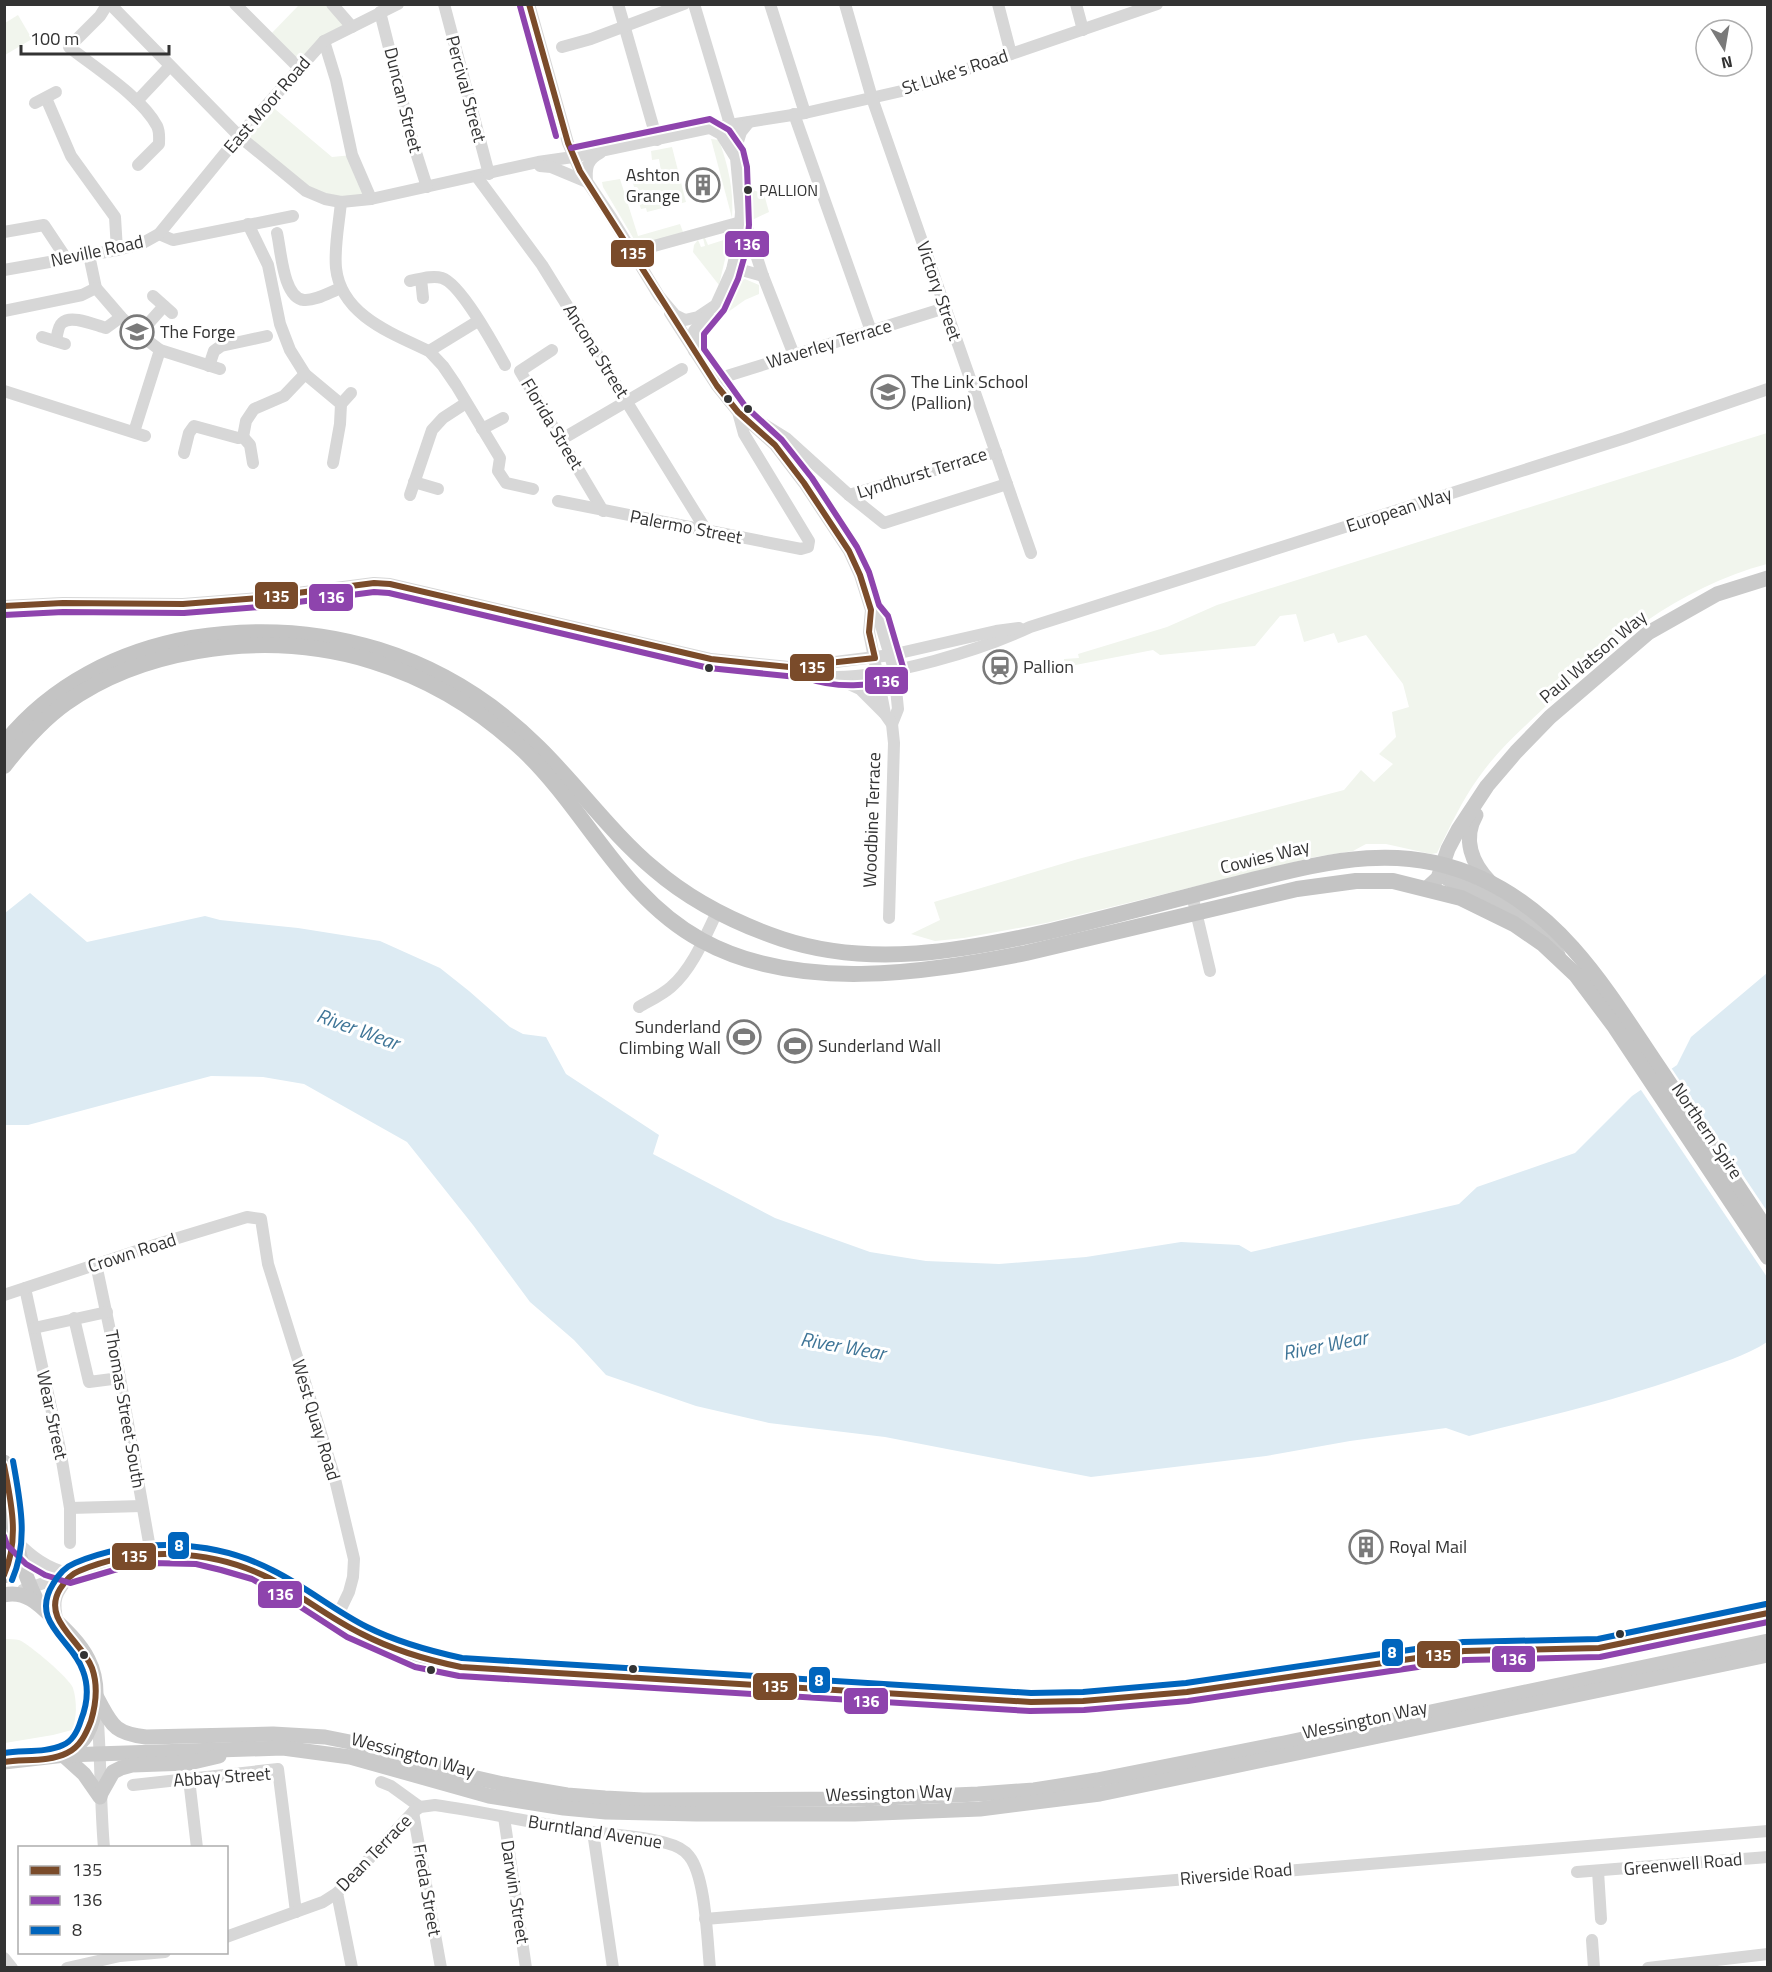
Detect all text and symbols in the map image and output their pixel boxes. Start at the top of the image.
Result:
scale bar [21,18,170,56]
north arrow [1694,18,1754,78]
text: 100 m [30,25,79,52]
street label: Percival Street [439,32,494,146]
street label: St Luke's Road [898,42,1011,101]
street label: Duncan Street [377,44,430,156]
street label: East Moor Road [217,50,316,159]
text: N [1719,50,1735,76]
place label: Ashton Grange [626,161,680,209]
building icon: Ashton Grange [685,167,721,203]
place label: PALLION [759,178,818,202]
marker: PALLION [742,184,754,196]
street label: Neville Road [48,228,146,273]
line badge: 136 [724,230,770,258]
text: 136 [734,232,760,256]
street label: Victory Street [910,238,969,345]
line badge: 135 [610,239,655,268]
text: 135 [620,241,646,265]
street label: Ancona Street [557,298,637,404]
street label: Waverley Terrace [763,312,895,375]
school or university icon: The Forge [119,314,155,350]
place label: The Forge [160,318,235,345]
place label: The Link School (Pallion) [911,368,1028,416]
street label: Florida Street [515,373,591,475]
school or university icon: The Link School (Pallion) [870,374,906,410]
unlabelled marker [722,393,734,405]
unlabelled marker [742,403,754,415]
street label: Lyndhurst Terrace [853,440,990,505]
street label: European Way [1343,480,1455,539]
street label: Palermo Street [628,502,745,551]
line badge: 135 [254,581,299,610]
line badge: 136 [308,583,354,612]
text: 135 [263,584,289,608]
text: 136 [318,585,344,609]
street label: Paul Watson Way [1533,603,1653,710]
station icon: Pallion [982,649,1018,685]
line badge: 135 [789,653,835,682]
place label: Pallion [1023,653,1074,680]
text: 135 [799,655,825,679]
unlabelled marker [703,662,715,674]
line badge: 136 [864,666,909,695]
text: 136 [873,669,899,693]
street label: Woodbine Terrace [856,752,887,888]
street label: Cowies Way [1217,832,1313,881]
water label: River Wear [313,999,406,1059]
place label: Sunderland Climbing Wall [619,1013,721,1061]
sports icon: Sunderland Climbing Wall [726,1019,762,1055]
sports icon: Sunderland Wall [777,1028,813,1064]
place label: Sunderland Wall [818,1032,941,1059]
street label: Northern Spire [1665,1077,1750,1184]
street label: Crown Road [84,1226,180,1280]
water label: River Wear [1280,1321,1373,1368]
water label: River Wear [798,1323,891,1369]
street label: Thomas Street South [98,1328,153,1490]
street label: West Quay Road [285,1356,348,1484]
street label: Wear Street [30,1368,75,1463]
building icon: Royal Mail [1348,1529,1384,1565]
line badge: 8 [167,1531,190,1560]
text: 8 [175,1533,184,1557]
place label: Royal Mail [1389,1533,1467,1560]
line badge: 135 [111,1542,157,1571]
text: 135 [121,1544,147,1568]
line badge: 136 [257,1580,303,1609]
text: 136 [267,1582,293,1606]
unlabelled marker [1614,1628,1626,1640]
line badge: 8 [1381,1638,1404,1667]
text: 8 [1388,1640,1397,1664]
line badge: 135 [1416,1640,1461,1669]
text: 135 [1425,1643,1451,1667]
line badge: 136 [1491,1645,1536,1673]
text: 136 [1500,1647,1526,1671]
unlabelled marker [78,1649,90,1661]
unlabelled marker [627,1663,639,1675]
unlabelled marker [425,1664,437,1676]
line badge: 8 [808,1666,831,1694]
text: 8 [815,1668,824,1692]
line badge: 135 [752,1672,798,1701]
text: 135 [762,1674,788,1698]
line badge: 136 [843,1687,889,1715]
text: 136 [853,1689,879,1713]
street label: Wessington Way [1300,1693,1430,1746]
street label: Wessington Way [348,1725,478,1784]
street label: Abbay Street [172,1760,272,1793]
street label: Wessington Way [825,1777,953,1808]
street label: Dean Terrace [330,1808,418,1897]
street label: Burntland Avenue [526,1808,664,1855]
street label: Darwin Street [494,1838,537,1946]
street label: Freda Street [406,1842,449,1939]
street label: Greenwell Road [1623,1845,1743,1882]
legend [18,1846,228,1954]
street label: Riverside Road [1179,1855,1293,1892]
text: 135 [72,1856,102,1883]
text: 136 [72,1886,102,1913]
text: 8 [72,1916,82,1943]

